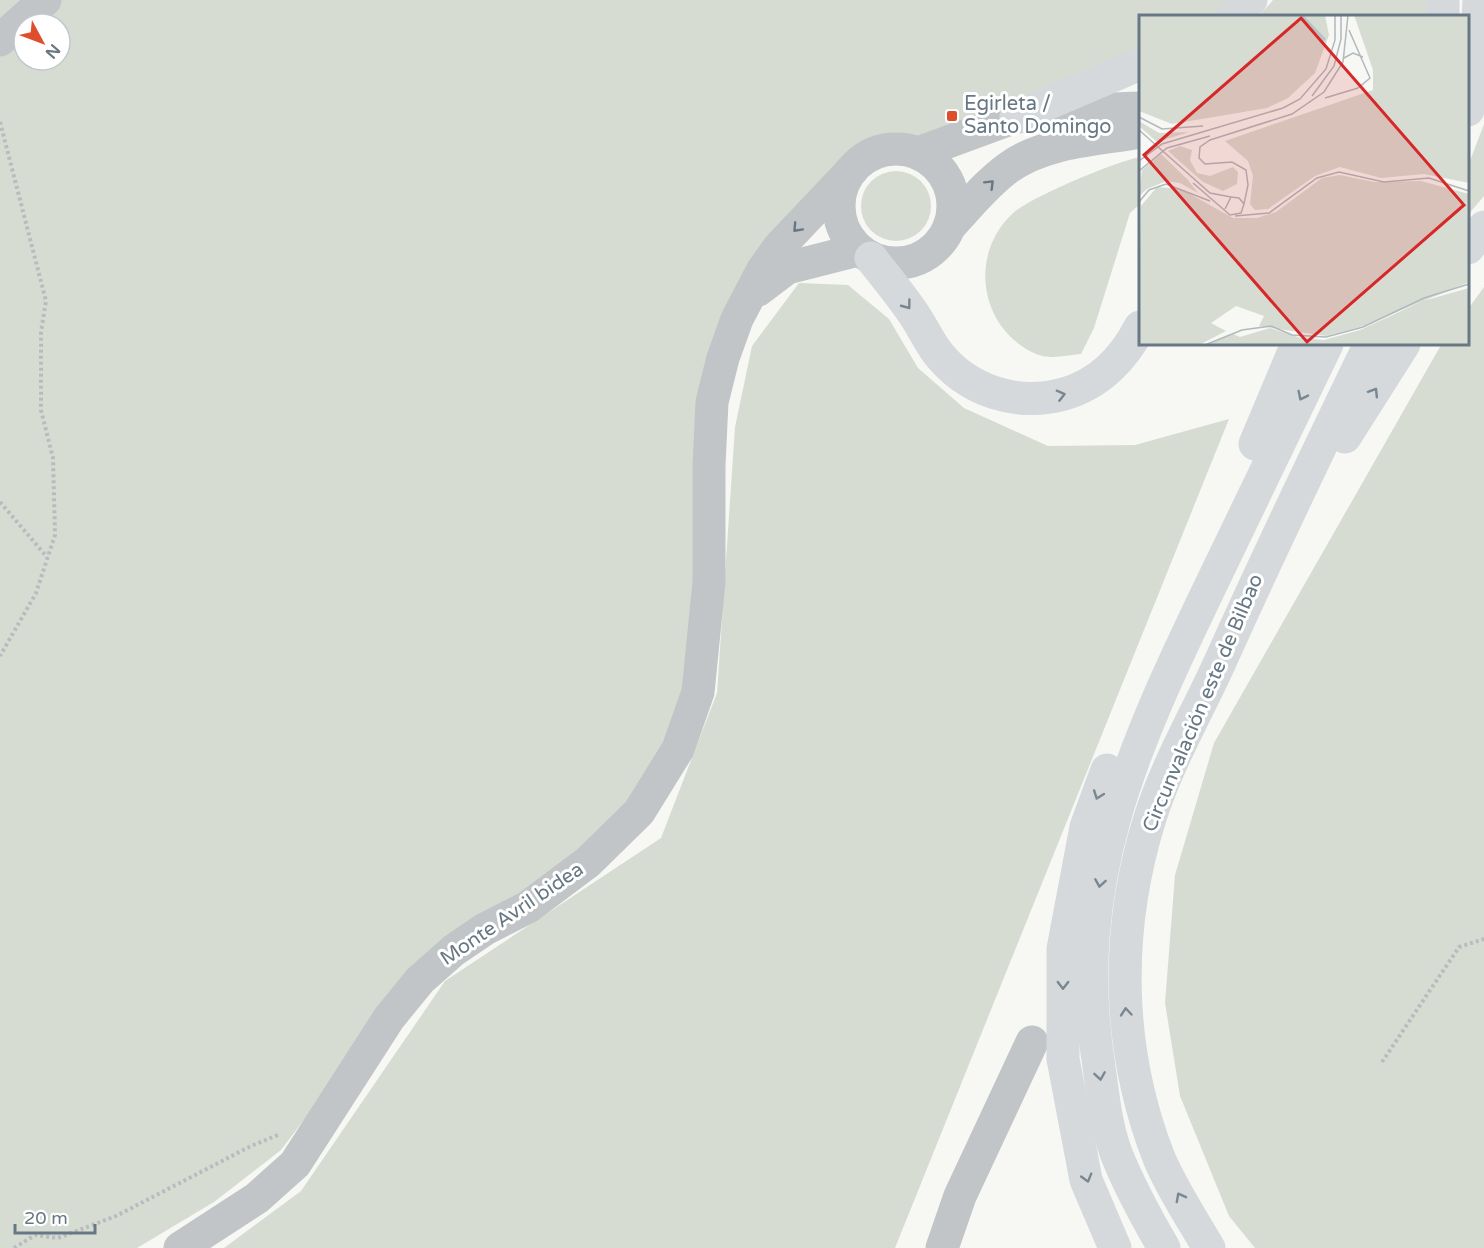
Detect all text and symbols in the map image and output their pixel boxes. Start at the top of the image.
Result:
north arrow [12,12,72,72]
inset map [1139,15,1469,345]
text: N [41,40,64,63]
place label: Egirleta / Santo Domingo [964,92,1111,139]
marker: Egirleta / Santo Domingo [945,109,959,123]
one-way arrow [982,181,993,192]
one-way arrow [793,221,804,232]
one-way arrow [899,298,910,309]
one-way arrow [1367,387,1378,398]
one-way arrow [1056,389,1066,402]
one-way arrow [1298,390,1309,401]
street label: Circunvalación este de Bilbao [1138,570,1268,836]
one-way arrow [1093,789,1106,799]
street label: Monte Avril bidea [436,857,588,971]
one-way arrow [1094,877,1107,887]
one-way arrow [1057,981,1069,990]
one-way arrow [1119,1007,1132,1016]
one-way arrow [1093,1071,1106,1081]
one-way arrow [1080,1172,1092,1183]
one-way arrow [1176,1193,1187,1203]
scale bar [15,1197,94,1235]
text: 20 m [24,1207,68,1229]

